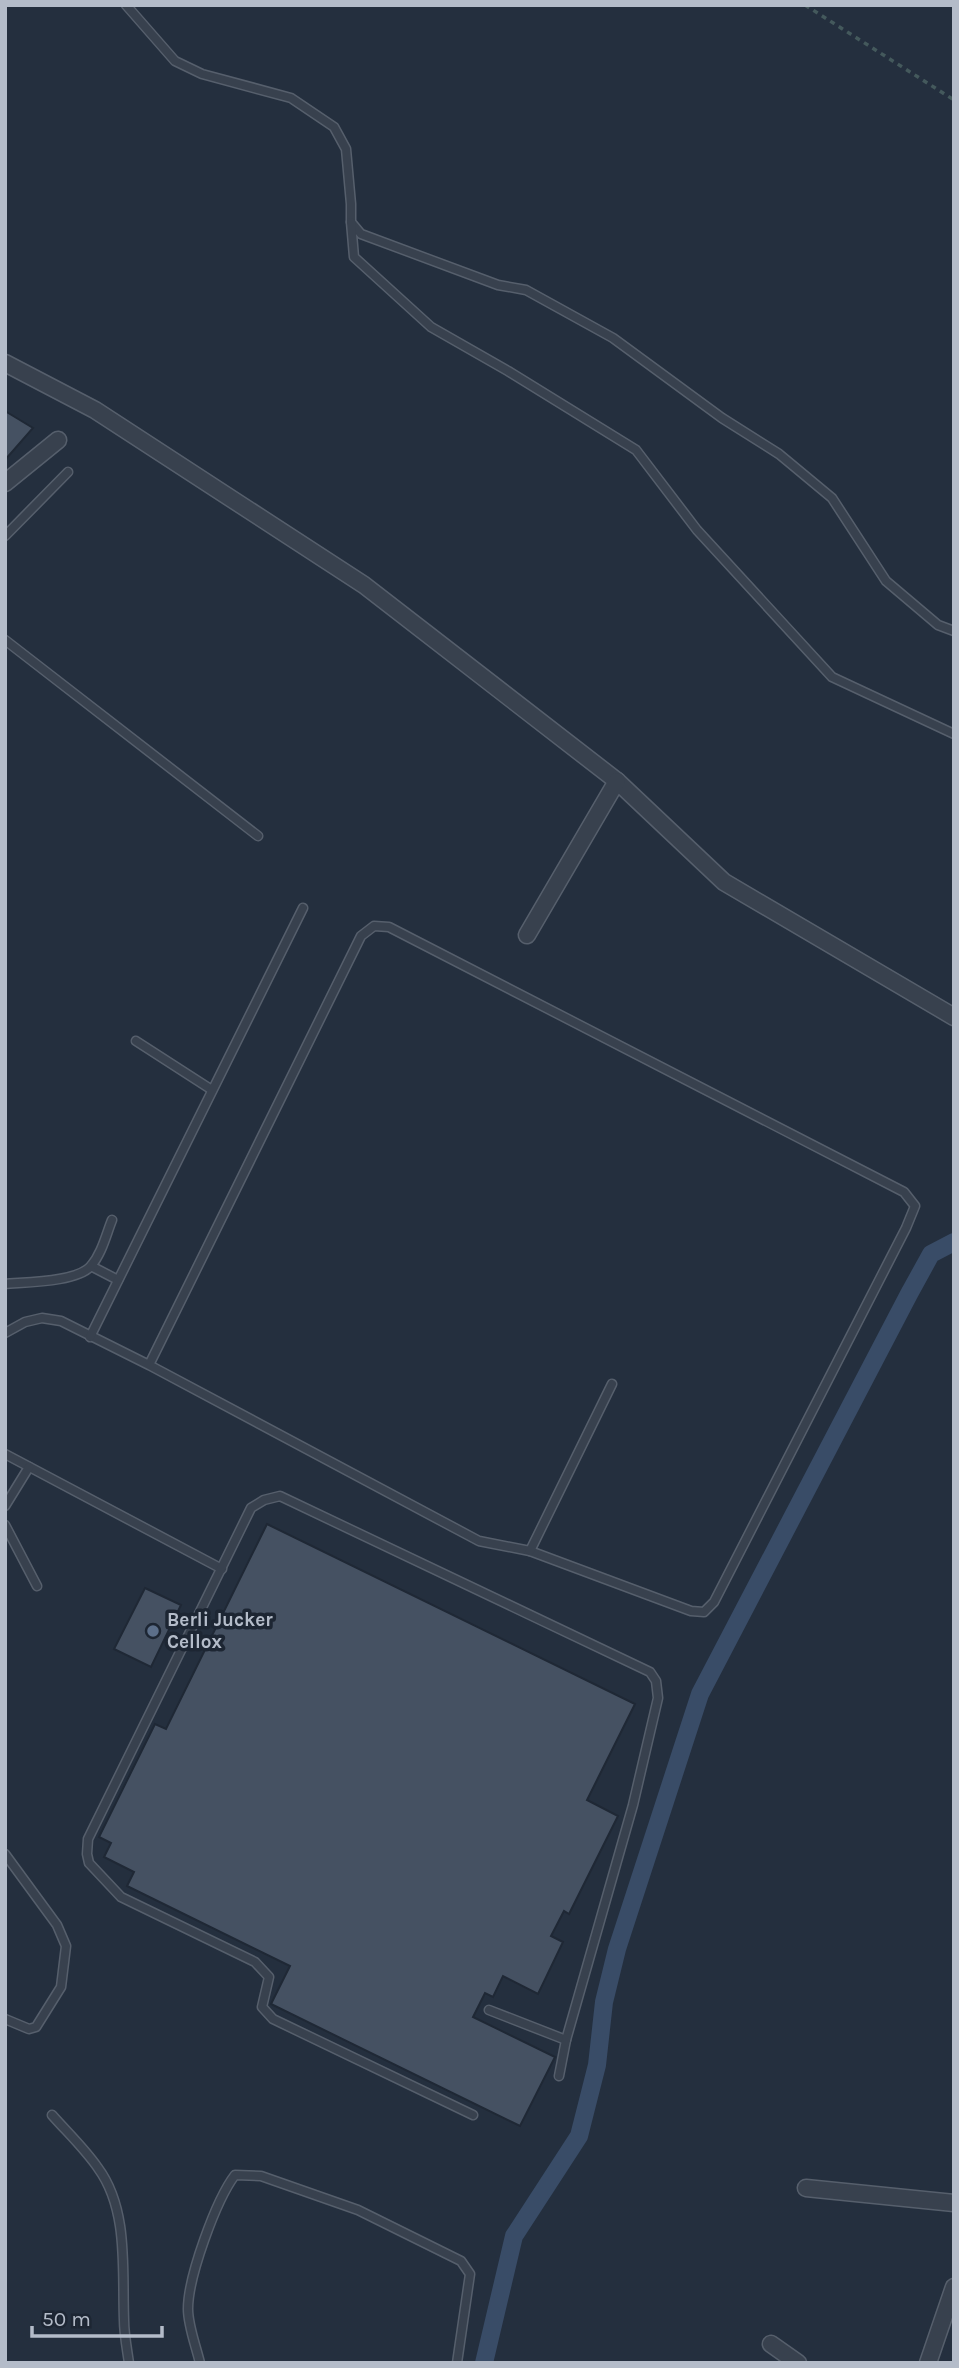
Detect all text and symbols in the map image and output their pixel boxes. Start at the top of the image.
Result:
place label: Berli Jucker Cellox [167,1609,273,1653]
marker: Berli Jucker Cellox [145,1623,161,1639]
scale bar [32,2294,161,2338]
text: 50 m [42,2307,91,2331]

